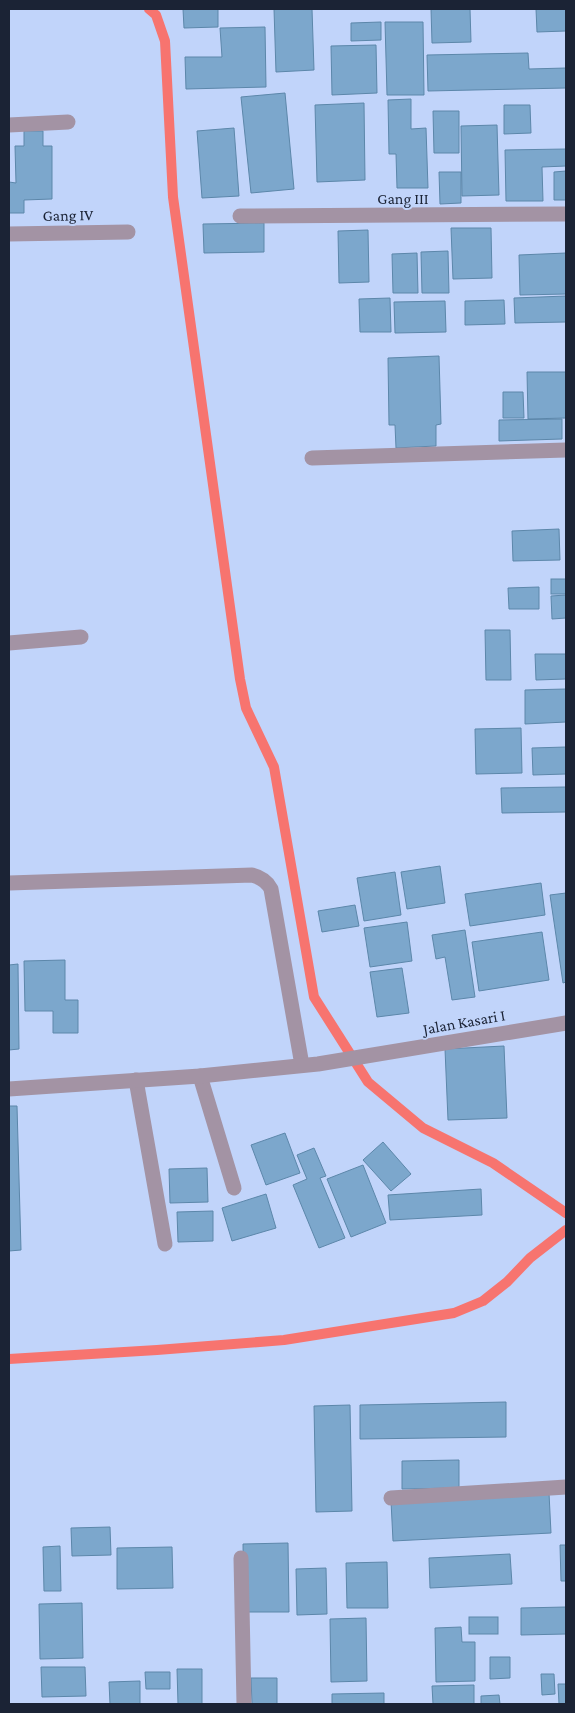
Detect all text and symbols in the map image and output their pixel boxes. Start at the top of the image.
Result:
street label: Gang III [377,190,429,208]
street label: Gang IV [42,206,94,225]
street label: Jalan Kasari I [420,1006,507,1039]

